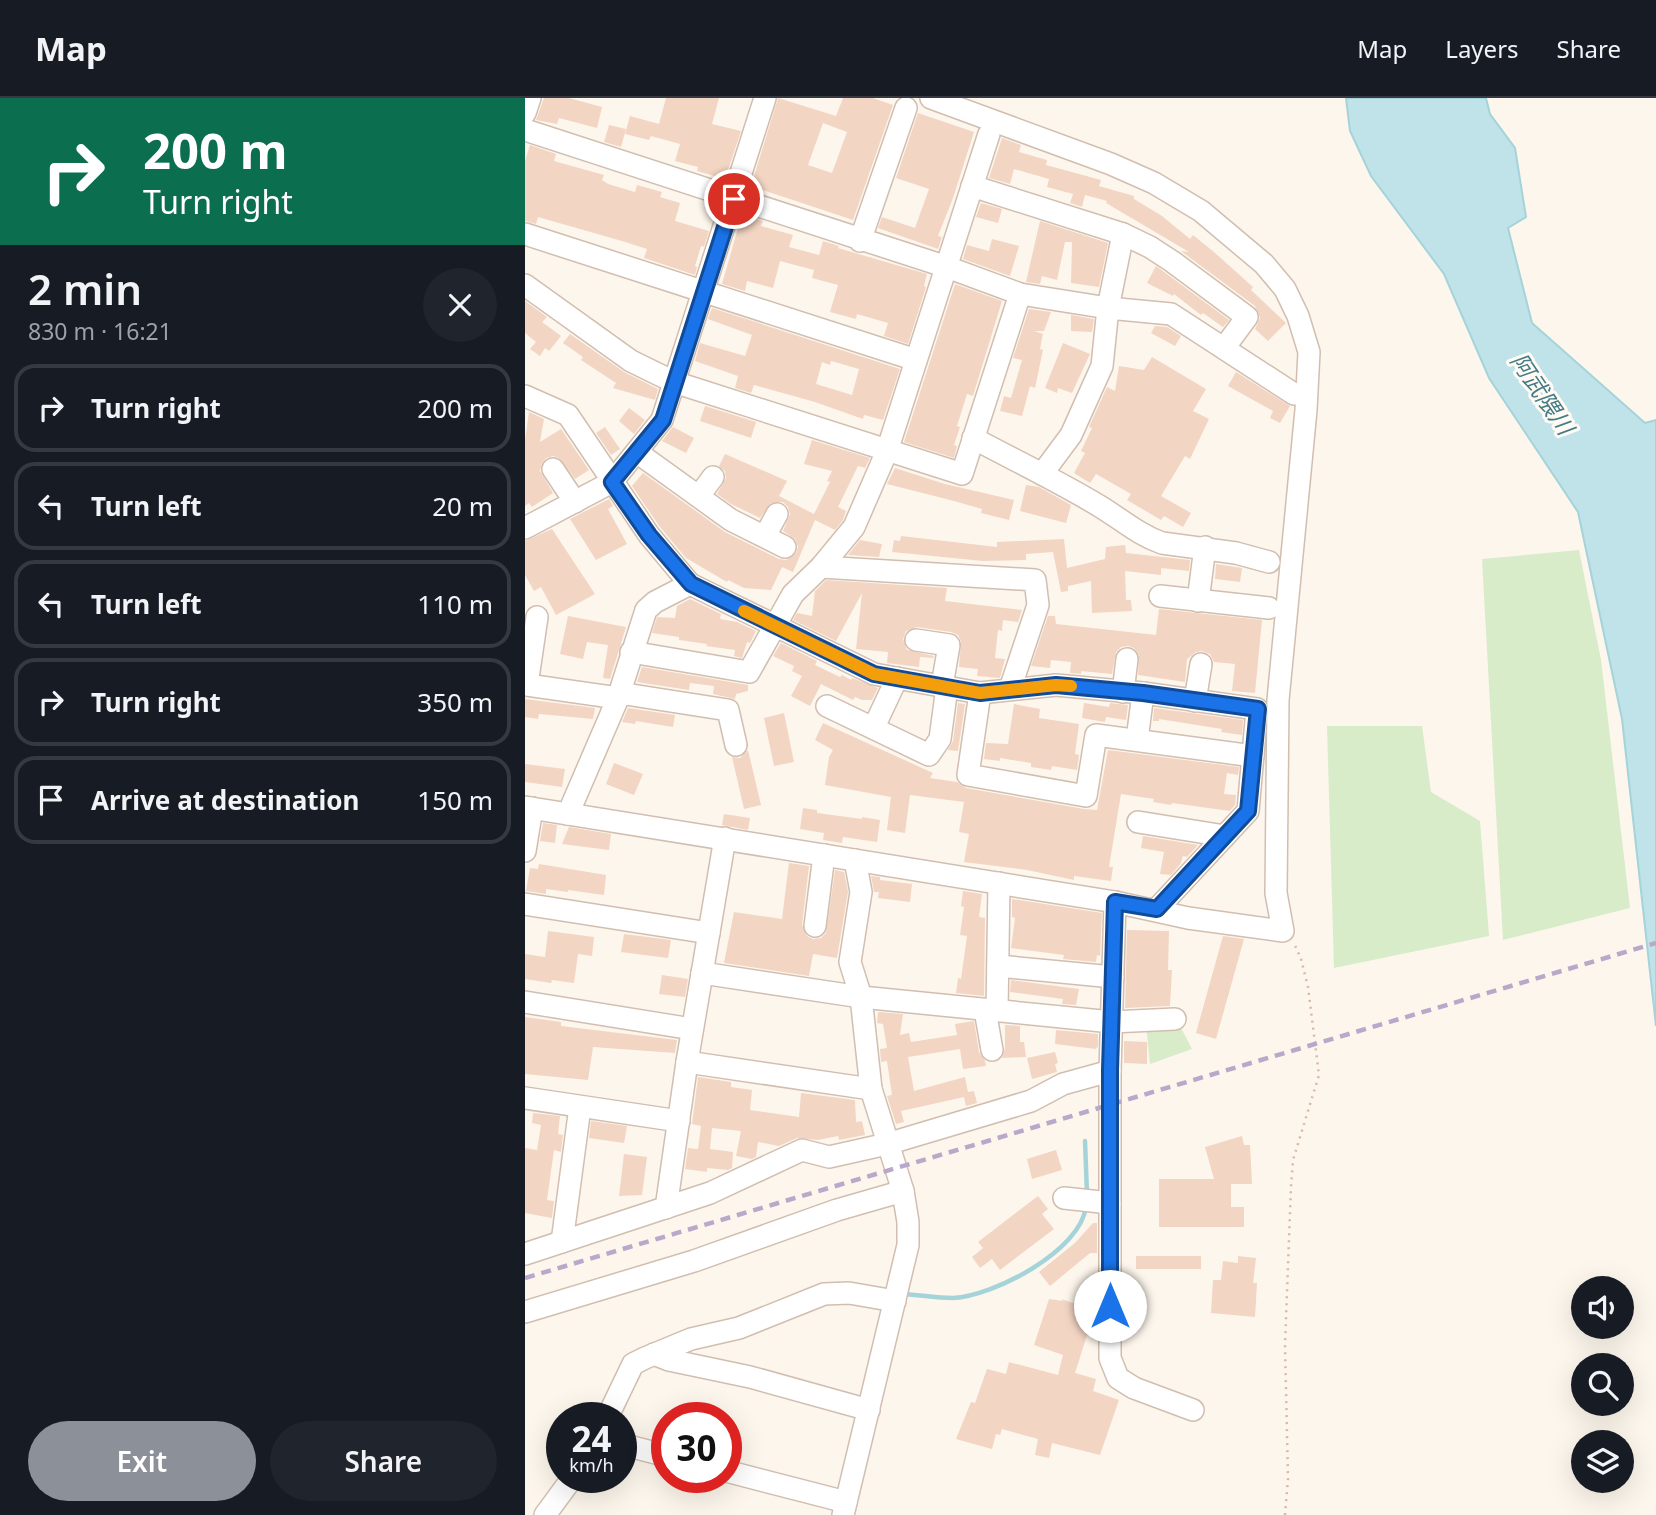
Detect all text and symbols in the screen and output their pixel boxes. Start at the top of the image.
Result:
text: Map [35,26,107,71]
text: Map [1357,32,1407,65]
text: Layers [1445,32,1519,65]
text: Share [1557,32,1621,65]
text: 200 m [143,117,288,183]
icon: right [28,126,119,217]
pin [704,169,764,229]
text: Turn right [143,180,293,223]
icon: arrive [715,180,753,218]
text: 2 min [28,260,142,317]
button: close [423,268,497,342]
text: 830 m · 16:21 [28,315,172,347]
water label: 阿武隈川 [1504,346,1583,443]
icon: right [32,389,70,427]
text: Turn right [91,390,221,426]
text: 200 m [417,390,493,426]
icon: left [32,487,70,525]
text: Turn left [91,488,202,524]
text: 20 m [432,488,493,524]
icon: left [32,585,70,623]
text: Turn left [91,586,202,622]
text: 110 m [417,586,493,622]
icon: right [32,683,70,721]
text: Turn right [91,684,221,720]
text: 350 m [417,684,493,720]
icon: arrive [32,781,70,819]
text: Arrive at destination [91,782,360,818]
text: 150 m [417,782,493,818]
position arrow [1073,1269,1147,1343]
map controls [1571,1276,1634,1493]
button: sound [1571,1276,1634,1339]
button: search [1571,1353,1634,1416]
speed limit sign: 30 [651,1402,742,1493]
text: 24 [571,1415,612,1462]
button: Exit [28,1421,256,1501]
button: Share [270,1421,497,1501]
button: layers [1571,1430,1634,1493]
text: km/h [569,1453,614,1477]

